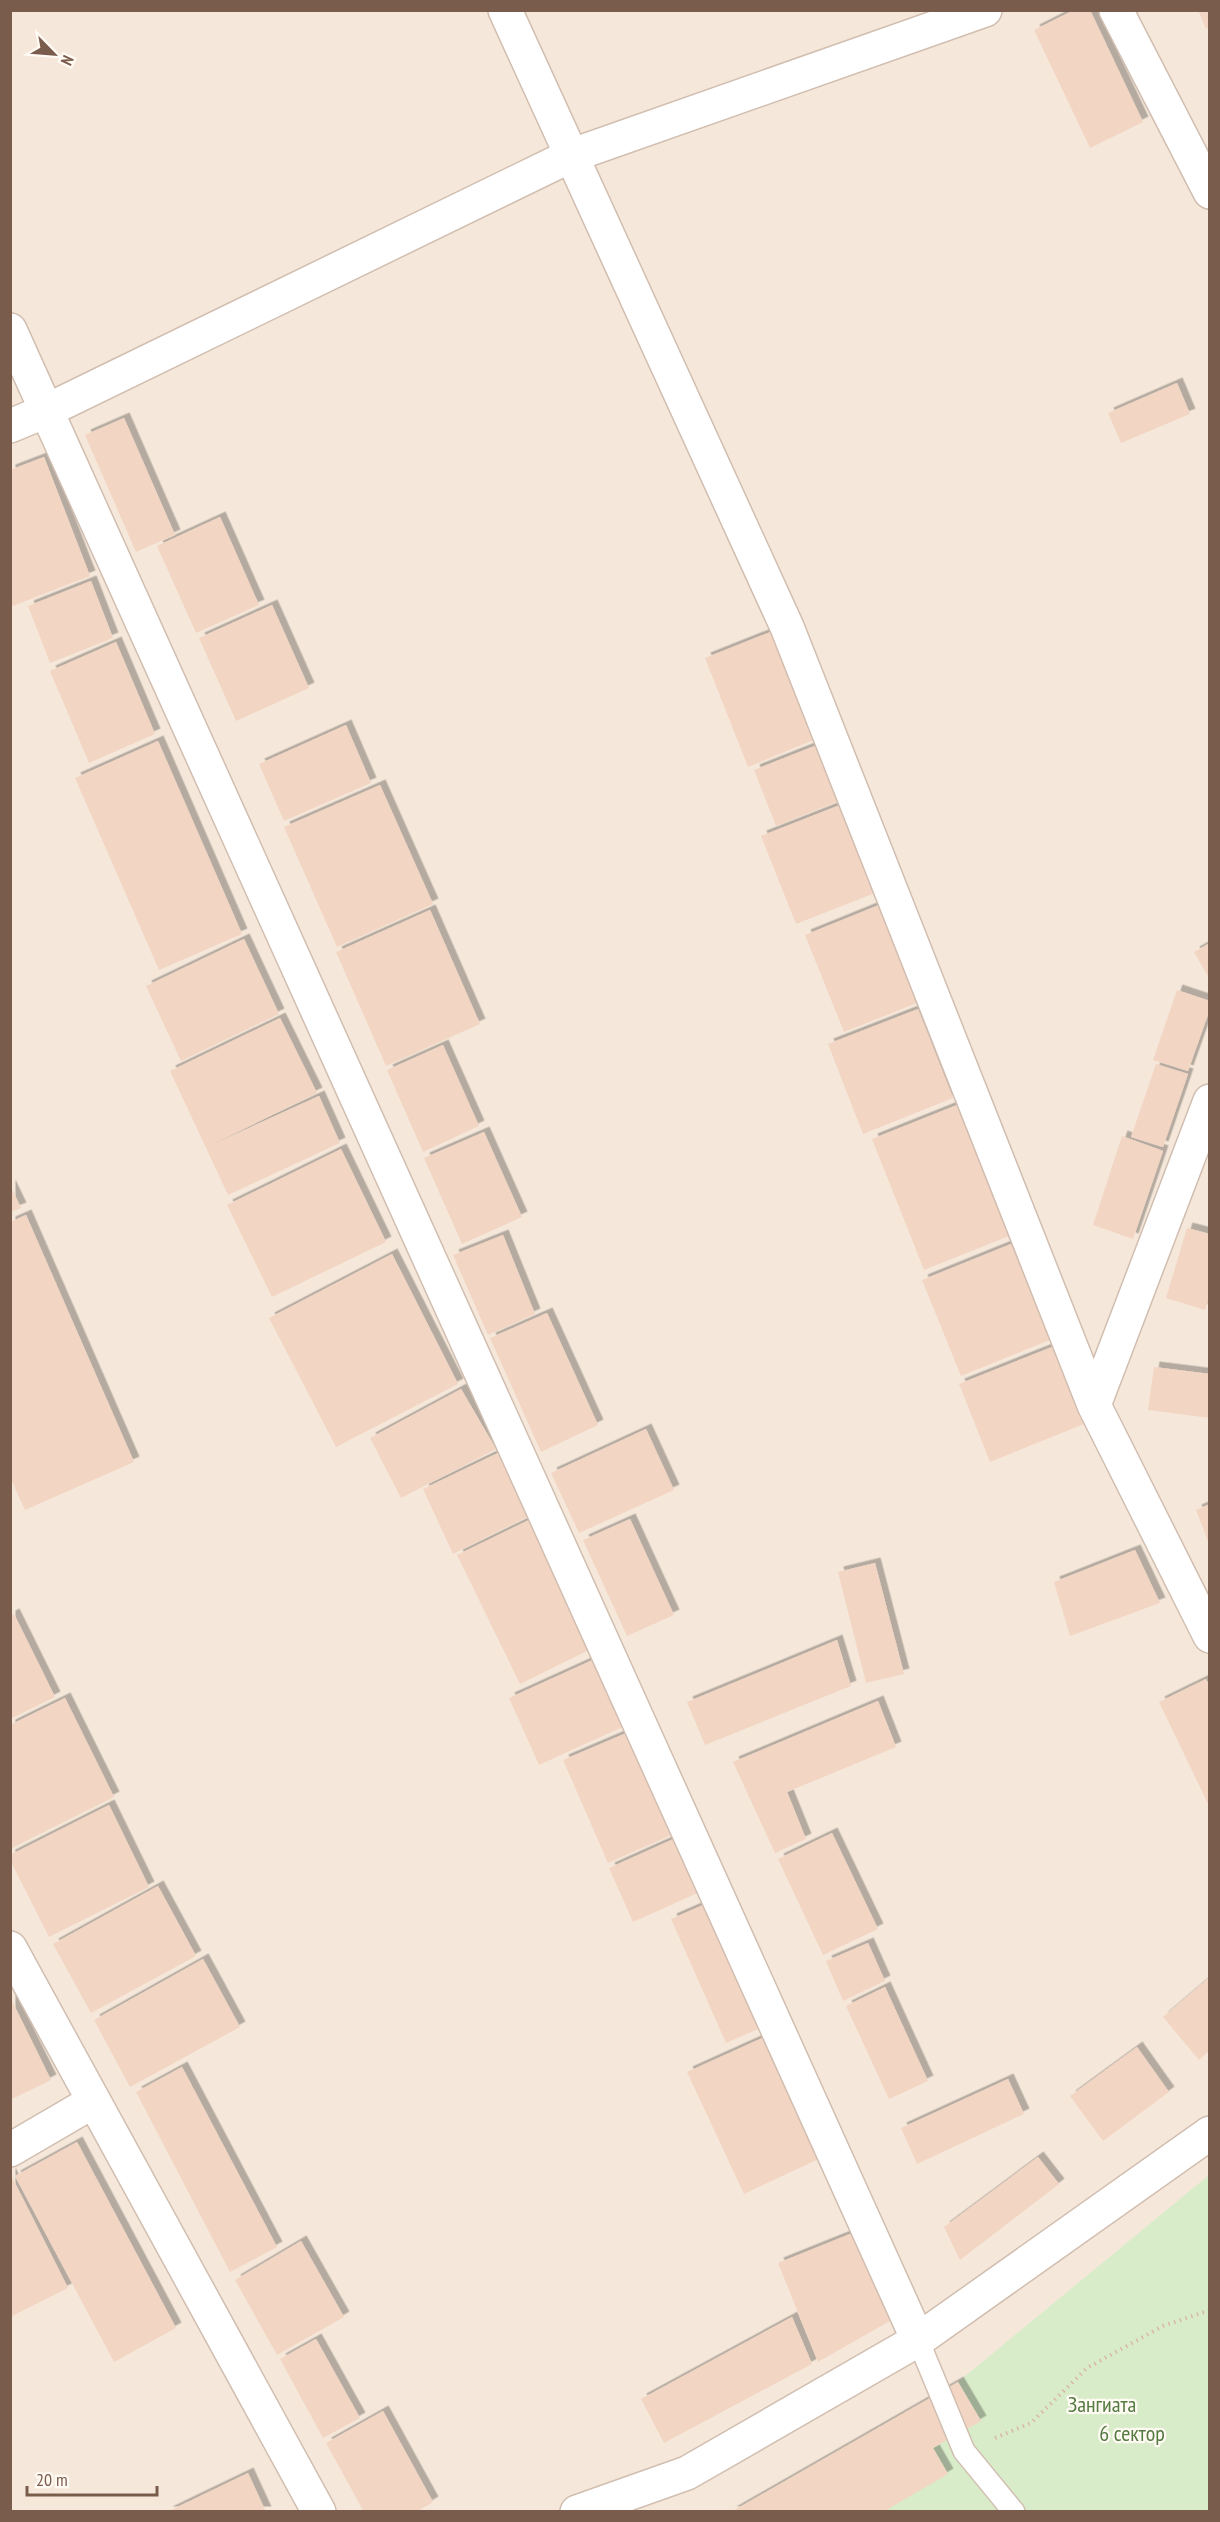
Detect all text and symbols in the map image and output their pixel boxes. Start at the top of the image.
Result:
north arrow [24,24,84,84]
text: N [57,52,78,68]
park label: Зангиата [1068,2390,1136,2418]
park label: 6 сектор [1099,2419,1165,2447]
scale bar [27,2459,158,2497]
text: 20 m [36,2468,68,2491]

